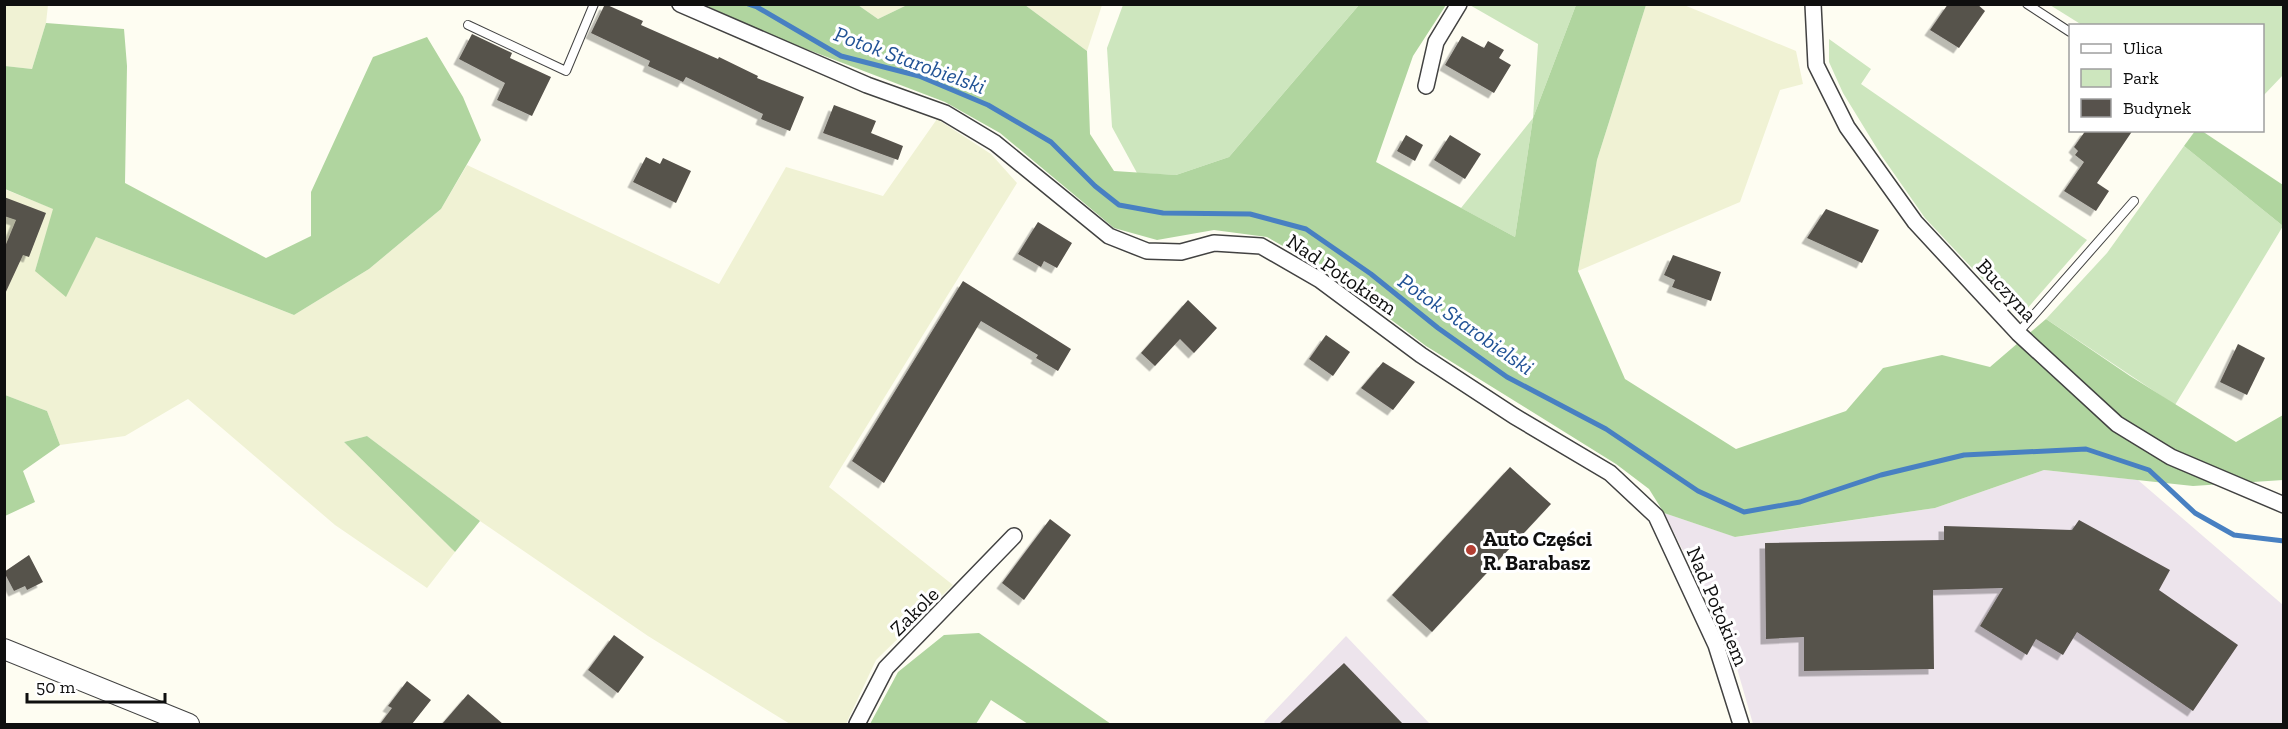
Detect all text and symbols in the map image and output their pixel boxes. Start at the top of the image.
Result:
water label: Potok Starobielski [830,20,990,100]
legend [2069,24,2264,132]
text: Ulica [2123,37,2163,59]
text: Park [2123,67,2159,89]
text: Budynek [2123,97,2192,119]
street label: Nad Potokiem [1282,228,1402,320]
street label: Buczyna [1972,253,2042,327]
water label: Potok Starobielski [1393,267,1539,381]
place label: Auto Części R. Barabasz [1483,526,1592,575]
marker: Auto Części R. Barabasz [1464,543,1478,557]
street label: Nad Potokiem [1682,543,1754,669]
street label: Zakole [884,581,944,641]
scale bar [27,666,165,704]
text: 50 m [36,676,76,698]

